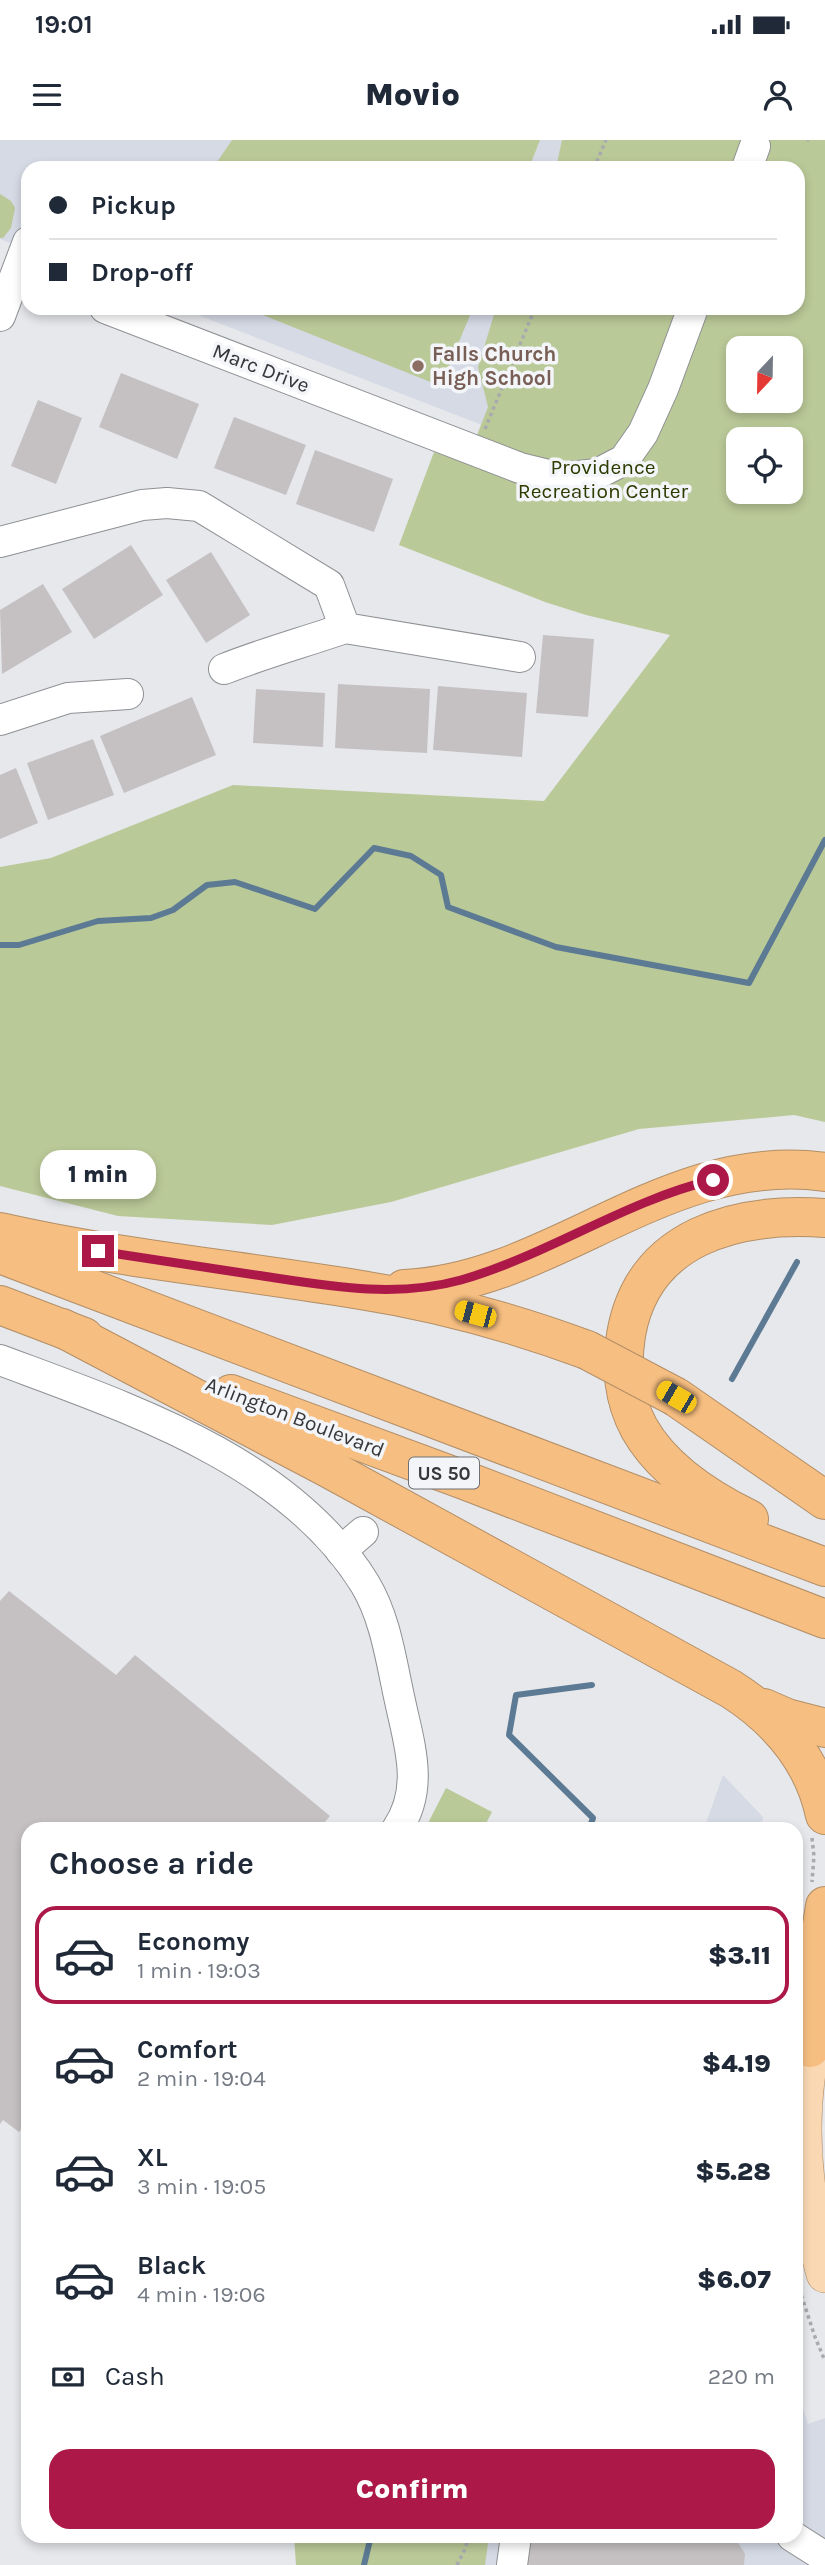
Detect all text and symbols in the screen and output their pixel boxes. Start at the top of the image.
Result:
text: 19:01 [35,9,93,40]
icon: menu [28,76,66,114]
text: Movio [365,76,460,113]
icon: person [759,76,797,114]
text: Pickup [91,190,176,221]
text: Drop-off [91,257,193,288]
north arrow [726,336,803,413]
map controls [726,336,803,504]
street label: Marc Drive [209,339,313,397]
place label: Falls Church High School [432,342,556,390]
marker: Falls Church High School [410,358,426,374]
button: locate [726,427,803,504]
park label: Providence Recreation Center [518,455,689,503]
callout: 1 min [40,1150,156,1198]
text: 1 min [68,1161,128,1188]
route start [697,1164,729,1196]
route end [82,1235,114,1267]
car [452,1298,499,1330]
street label: Arlington Boulevard [202,1372,388,1462]
car [653,1377,700,1417]
road number: US 50 [409,1457,479,1488]
text: Choose a ride [49,1845,254,1882]
icon: car [53,1924,116,1987]
text: Economy [137,1926,249,1957]
text: $3.11 [708,1940,771,1971]
text: 1 min · 19:03 [137,1957,261,1984]
icon: car [53,2032,116,2095]
text: Comfort [137,2034,238,2065]
text: $4.19 [702,2048,771,2079]
text: 2 min · 19:04 [137,2065,266,2092]
icon: car [53,2140,116,2203]
text: XL [137,2142,168,2173]
text: $5.28 [695,2156,771,2187]
text: 3 min · 19:05 [137,2173,266,2200]
icon: car [53,2248,116,2311]
text: Black [137,2250,206,2281]
text: $6.07 [697,2264,771,2295]
text: 4 min · 19:06 [137,2281,266,2308]
icon: cash [49,2358,87,2396]
text: Cash [105,2361,165,2392]
text: 220 m [708,2363,775,2390]
button: Confirm [49,2449,775,2529]

